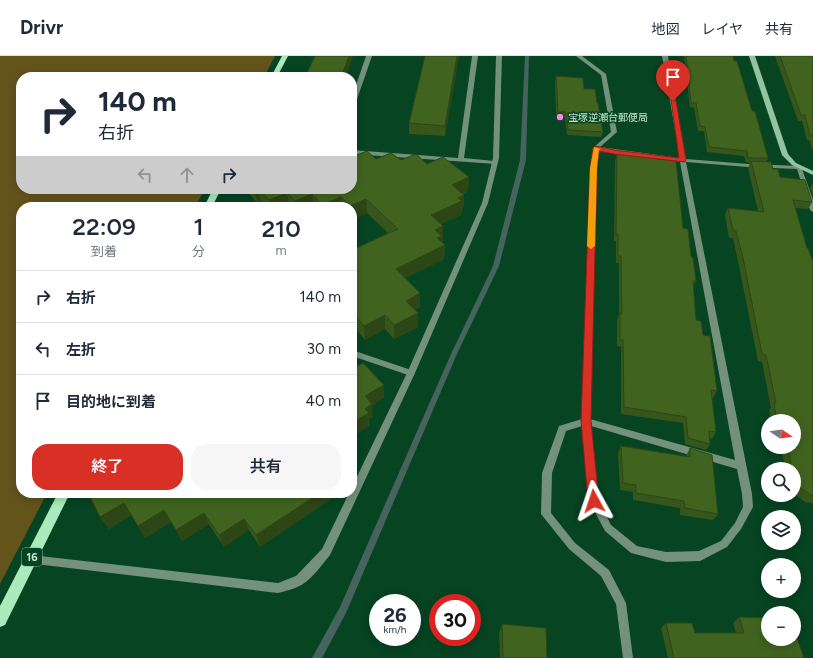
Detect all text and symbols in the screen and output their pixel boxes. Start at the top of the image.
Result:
text: Drivr [20,16,63,39]
text: 地図 [651,21,679,38]
text: レイヤ [701,21,743,38]
text: 共有 [765,21,793,38]
pin [656,60,690,101]
icon: arrive [662,66,684,88]
text: 140 m [98,84,177,118]
icon: right [32,88,84,140]
place label: 宝塚逆瀬台郵便局 [568,111,648,124]
marker: 宝塚逆瀬台郵便局 [555,112,565,122]
text: 右折 [98,122,134,144]
icon: left [134,164,156,186]
icon: ahead [176,164,198,186]
icon: right [218,164,240,186]
text: 22:09 [72,212,136,241]
text: 1 [194,212,204,241]
text: 210 [261,214,301,243]
text: m [275,243,287,258]
text: 到着 [91,244,117,259]
text: 分 [192,244,205,259]
icon: right [32,286,54,308]
text: 140 m [299,288,341,306]
text: 右折 [66,289,96,307]
icon: left [32,338,54,360]
text: 30 m [307,340,341,358]
text: 左折 [66,341,96,359]
icon: arrive [32,390,54,412]
text: 40 m [306,392,341,410]
text: 目的地に到着 [66,393,156,411]
north arrow [761,414,801,454]
map controls [761,414,801,646]
button: 終了 [32,444,183,490]
button: 共有 [191,444,341,490]
button: search [761,462,801,502]
position arrow [573,480,615,522]
button: layers [761,510,801,550]
road number: 16 [22,548,42,566]
button: + [761,558,801,598]
speed limit sign: 30 [429,594,481,646]
text: 26 [383,603,407,627]
button: − [761,606,801,646]
text: km/h [384,623,406,636]

